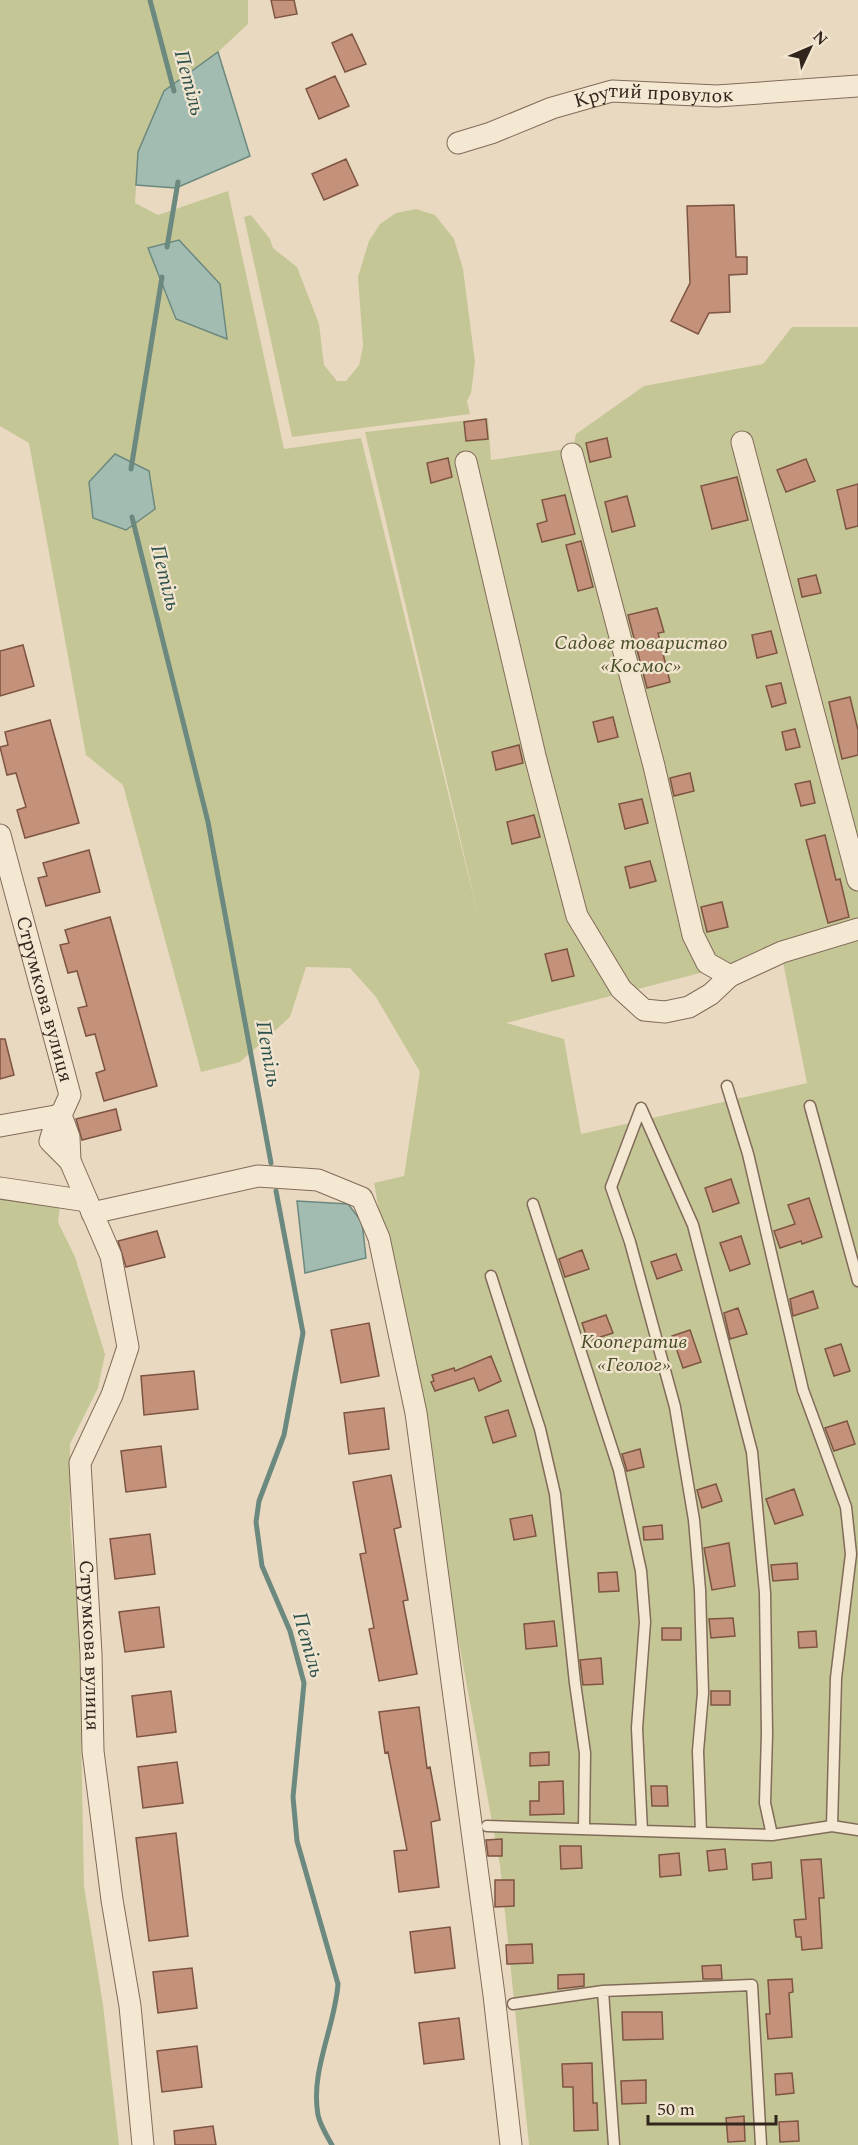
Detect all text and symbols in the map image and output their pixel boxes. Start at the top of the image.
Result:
north arrow [780,18,840,78]
text: N [807,25,833,51]
water label: Петіль [165,46,213,120]
street label: Крутий провулок [570,76,735,116]
water label: Петіль [141,542,189,614]
park label: Садове товариство «Космос» [554,628,728,681]
street label: Струмкова вулиця [7,913,81,1086]
water label: Петіль [246,1018,290,1090]
park label: Кооператив «Геолог» [580,1327,688,1380]
street label: Струмкова вулиця [71,1559,108,1731]
water label: Петіль [283,1608,333,1682]
scale bar [648,2088,776,2126]
text: 50 m [657,2096,695,2123]

